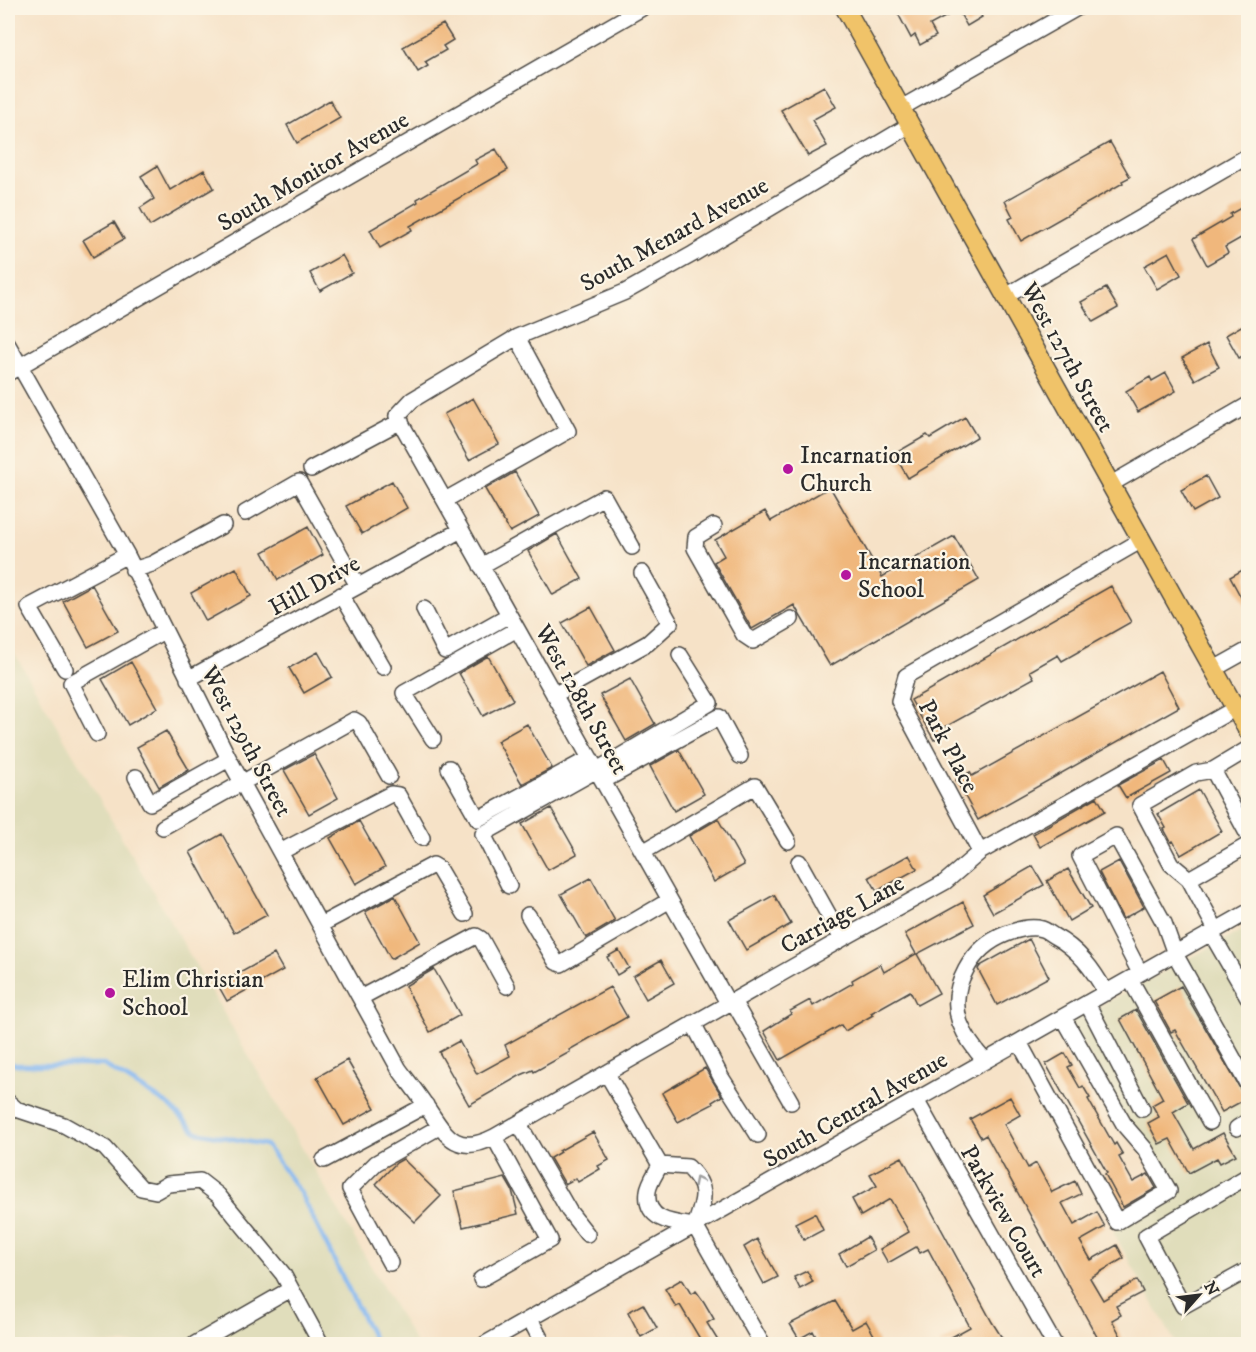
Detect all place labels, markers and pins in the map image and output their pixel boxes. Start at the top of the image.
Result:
place label: Incarnation Church [800,441,913,499]
marker: Incarnation Church [781,462,795,476]
place label: Incarnation School [858,547,971,605]
marker: Incarnation School [839,568,853,582]
place label: Elim Christian School [122,965,264,1023]
marker: Elim Christian School [103,986,117,1000]

